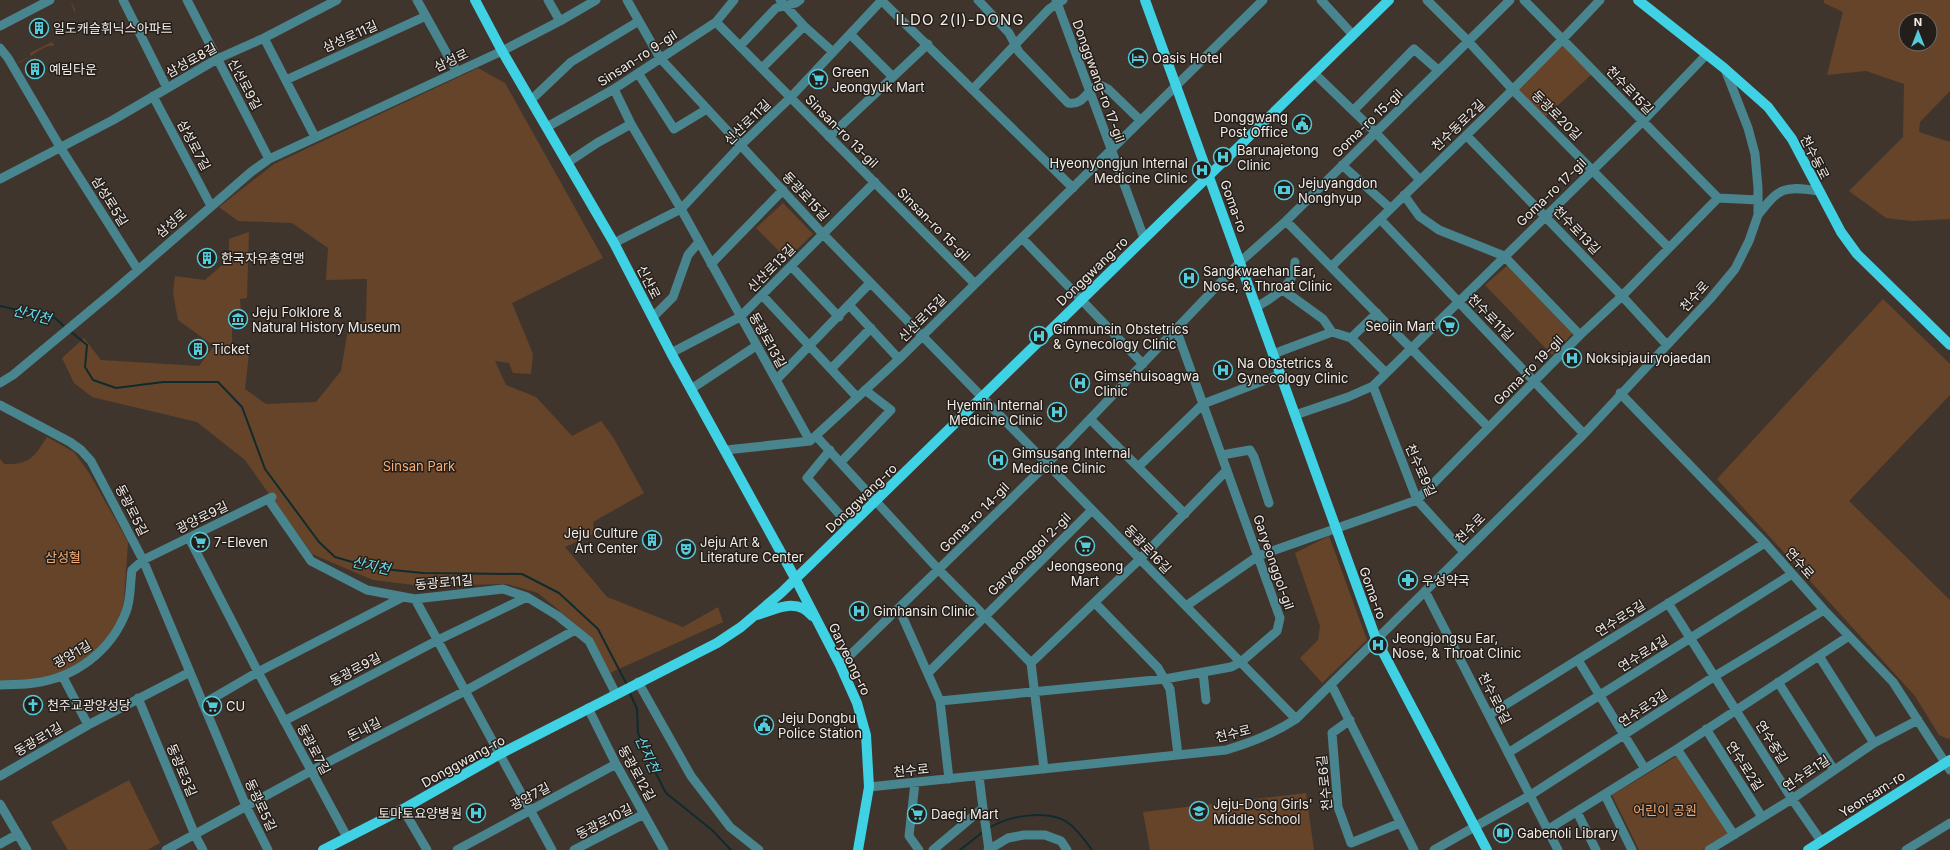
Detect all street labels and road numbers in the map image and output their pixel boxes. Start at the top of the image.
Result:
street label: 삼성로11길 [320,17,380,55]
street label: Donggwang-ro 17-gil [1069,17,1129,145]
street label: Sinsan-ro 9-gil [594,26,680,90]
street label: 삼성로8길 [163,39,219,81]
street label: 삼성로 [431,45,471,75]
street label: 신선로9길 [225,56,265,112]
street label: 천수로15길 [1603,62,1657,118]
street label: Goma-ro 15-gil [1328,85,1406,161]
street label: 동광로20길 [1529,87,1585,143]
street label: Sinsan-ro 13-gil [802,91,882,171]
street label: 신산로11길 [720,96,774,148]
street label: 천수동로2길 [1428,96,1488,154]
street label: 삼성로7길 [174,117,214,173]
street label: 천수동로 [1797,132,1833,182]
street label: Goma-ro 17-gil [1513,155,1589,229]
street label: 동광로15길 [779,168,833,224]
street label: 삼성로5길 [88,173,132,229]
street label: Goma-ro [1217,178,1251,235]
street label: Sinsan-ro 15-gil [894,184,974,264]
street label: 천수로13길 [1550,202,1604,258]
street label: 삼성로 [152,205,190,241]
street label: Donggwang-ro [1053,233,1131,309]
street label: 신산로13길 [744,241,798,295]
street label: 신산로 [634,262,664,302]
street label: 천수로 [1676,277,1712,315]
street label: 천수로11길 [1465,290,1517,344]
street label: 신산로15길 [895,291,949,345]
street label: 동광로13길 [746,309,790,371]
street label: Goma-ro 19-gil [1490,332,1566,408]
street label: 천수로9길 [1402,441,1440,499]
street label: Donggwang-ro [822,460,900,536]
street label: Goma-ro 14-gil [936,479,1012,555]
street label: 동광로5길 [112,482,152,538]
street label: 광양로9길 [173,498,231,536]
street label: Garyeonggol 2-gil [984,509,1074,599]
street label: 천수로 [1452,510,1488,546]
street label: Garyeonggol-gil [1250,512,1298,612]
street label: 동광로16길 [1121,521,1175,577]
street label: 연수로 [1782,544,1818,582]
street label: Goma-ro [1356,565,1390,622]
street label: 동광로11길 [414,571,474,593]
street label: 연수로5길 [1592,596,1648,640]
street label: Garyeong-ro [826,620,875,698]
street label: 연수로4길 [1615,631,1671,675]
street label: 광양1길 [50,637,94,671]
street label: 동광로9길 [327,649,383,689]
street label: 천수로8길 [1475,669,1515,727]
street label: 연수로3길 [1615,686,1671,730]
street label: 돈내길 [344,714,384,744]
street label: 연수중길 [1753,717,1791,767]
street label: 동광로1길 [11,719,65,759]
street label: 동광로7길 [294,721,334,777]
street label: 천수로 [1214,721,1252,745]
street label: Donggwang-ro [419,731,508,791]
street label: 연수로2길 [1723,738,1767,794]
street label: 동광로3길 [164,741,200,799]
street label: 동광로12길 [615,742,659,804]
street label: 연수로1길 [1779,752,1833,794]
street label: 천수로6길 [1313,754,1335,812]
street label: 천수로 [892,760,930,780]
street label: Yeonsam-ro [1836,767,1908,821]
street label: 동광로5길 [242,776,280,834]
street label: 광양7길 [507,779,553,813]
street label: 동광로10길 [573,800,635,842]

